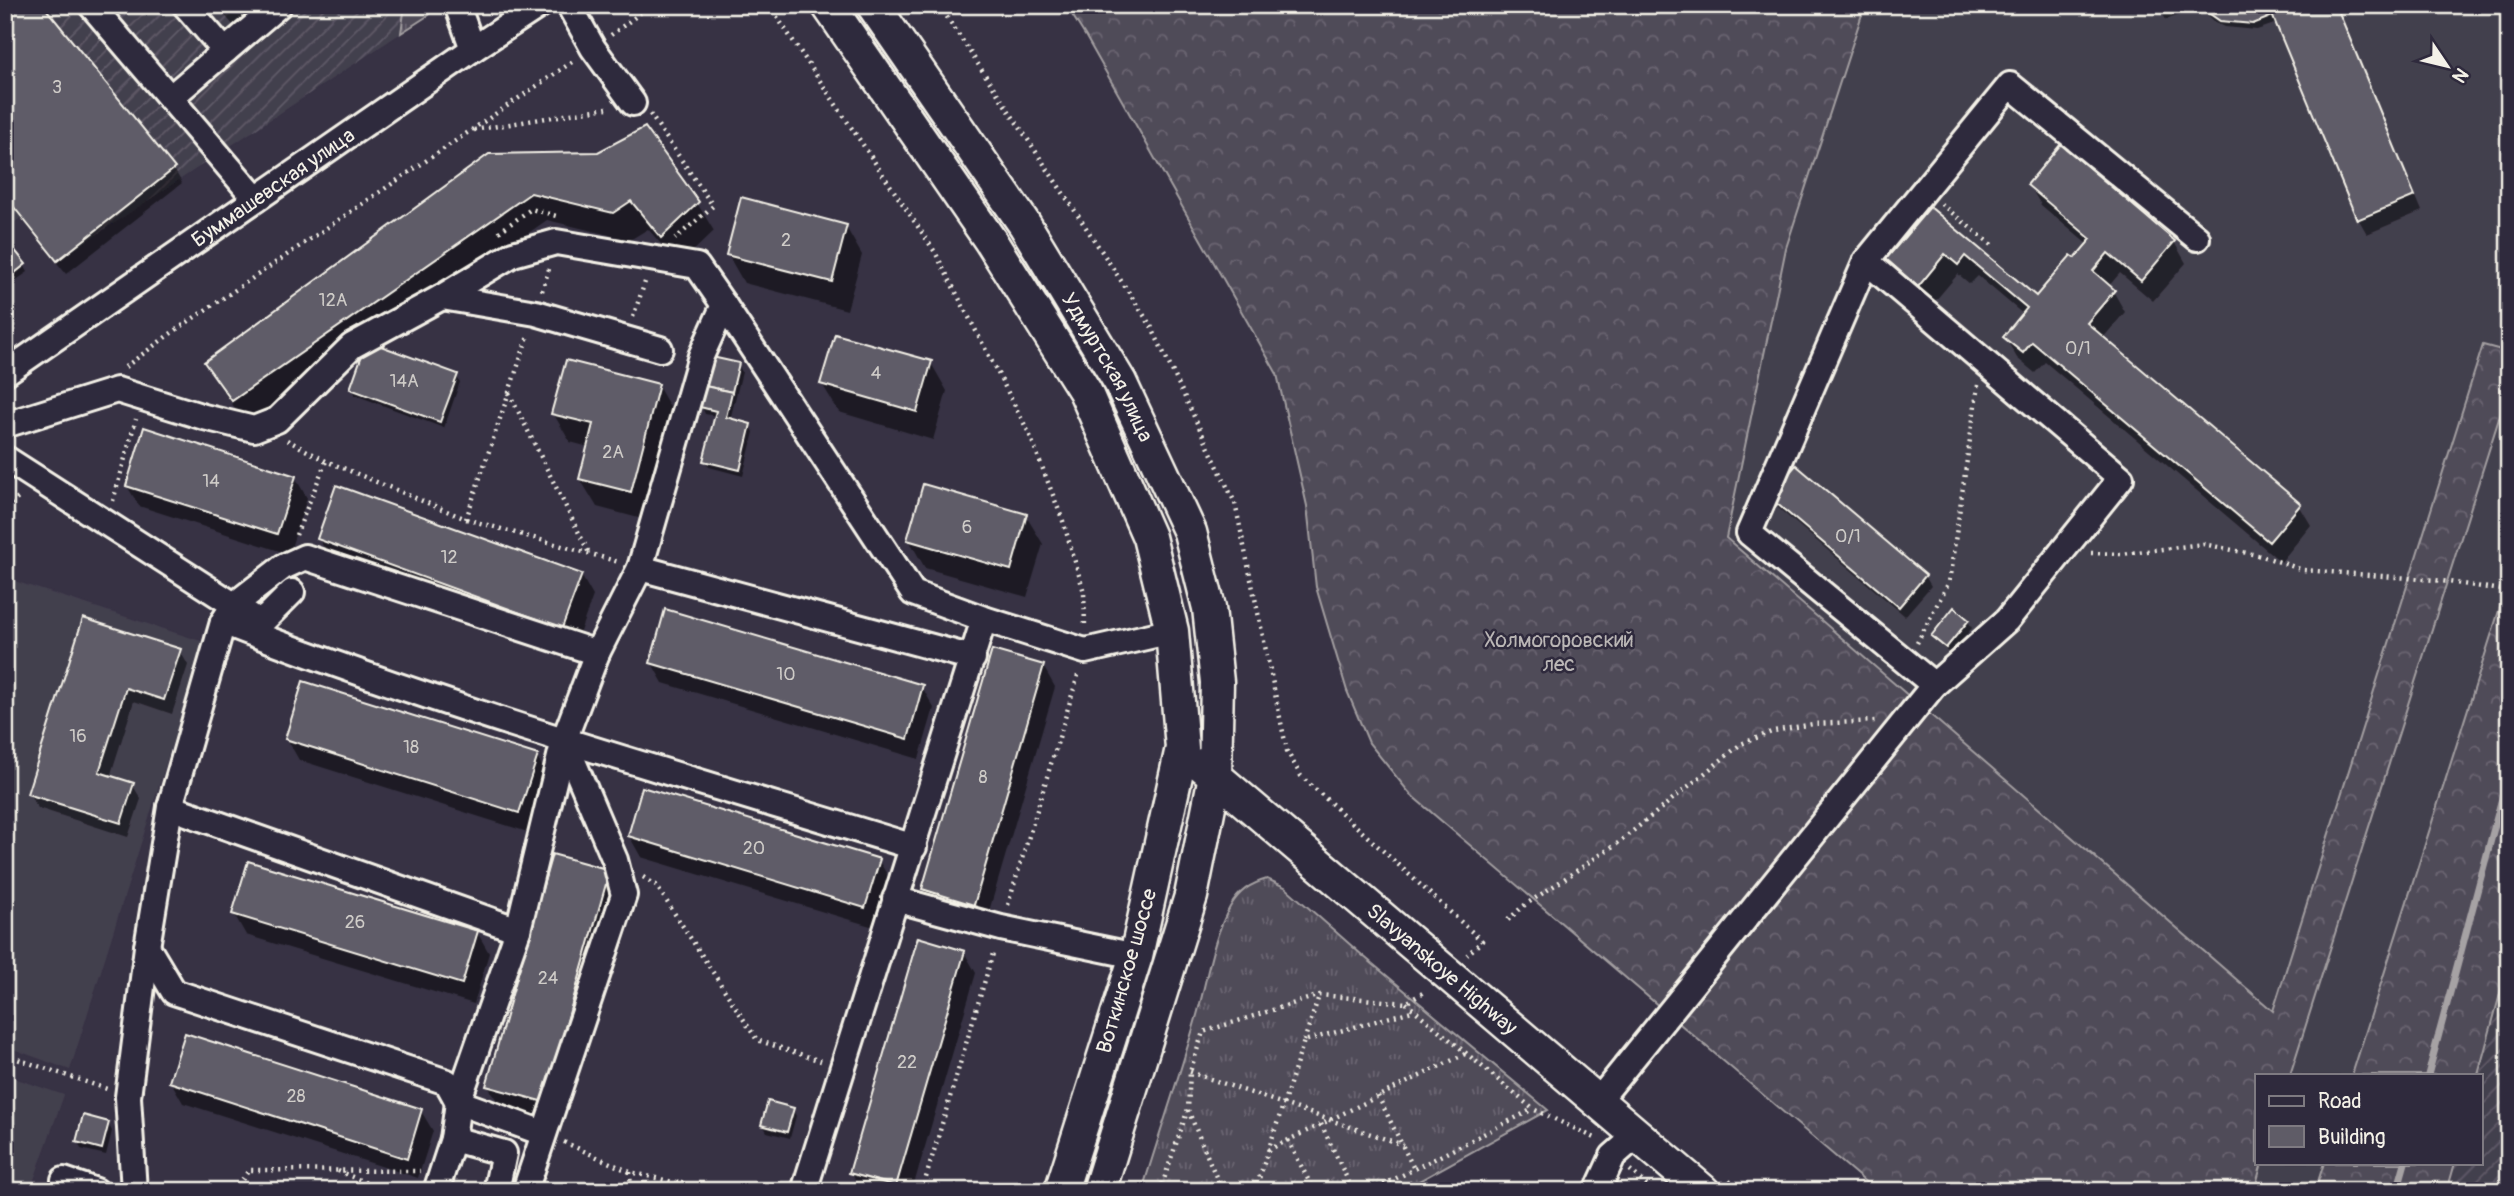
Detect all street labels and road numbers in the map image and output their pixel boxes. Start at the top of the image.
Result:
street label: Буммашевская улица [186,122,360,253]
street label: Удмуртская улица [1056,288,1159,446]
street label: Воткинское шоссе [1091,885,1164,1056]
street label: Slavyanskoye Highway [1361,897,1523,1041]

